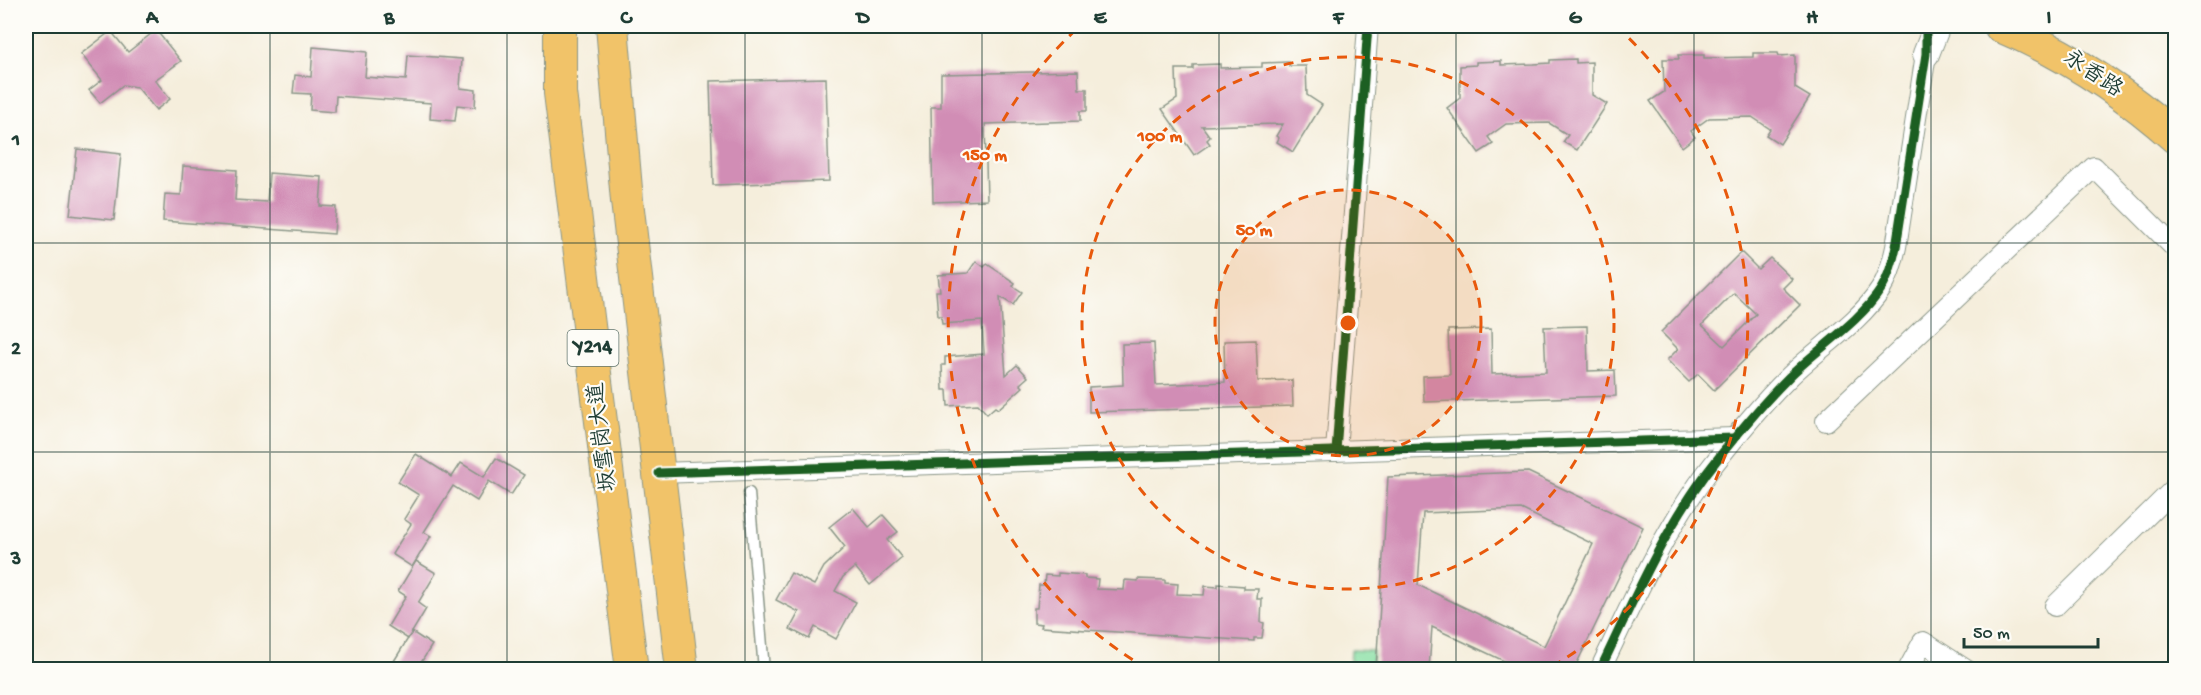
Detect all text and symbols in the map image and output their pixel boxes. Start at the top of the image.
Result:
text: A [145,8,160,31]
text: B [383,8,395,31]
text: C [620,8,634,31]
text: D [854,8,870,31]
text: E [1094,8,1108,31]
text: F [1332,8,1345,31]
text: G [1569,8,1583,31]
text: H [1806,8,1818,31]
text: I [2047,8,2052,31]
street label: 永香路 [2057,44,2128,104]
text: 100 m [1137,127,1183,148]
text: 1 [11,130,20,153]
text: 150 m [962,146,1007,167]
text: 50 m [1236,221,1273,242]
centre of rings [1338,313,1358,333]
road number: Y214 [568,330,618,366]
text: 2 [11,339,21,362]
street label: 坂雪岗大道 [583,381,624,493]
text: 3 [10,549,21,572]
scale bar [1964,611,2098,649]
text: 50 m [1973,624,2010,645]

